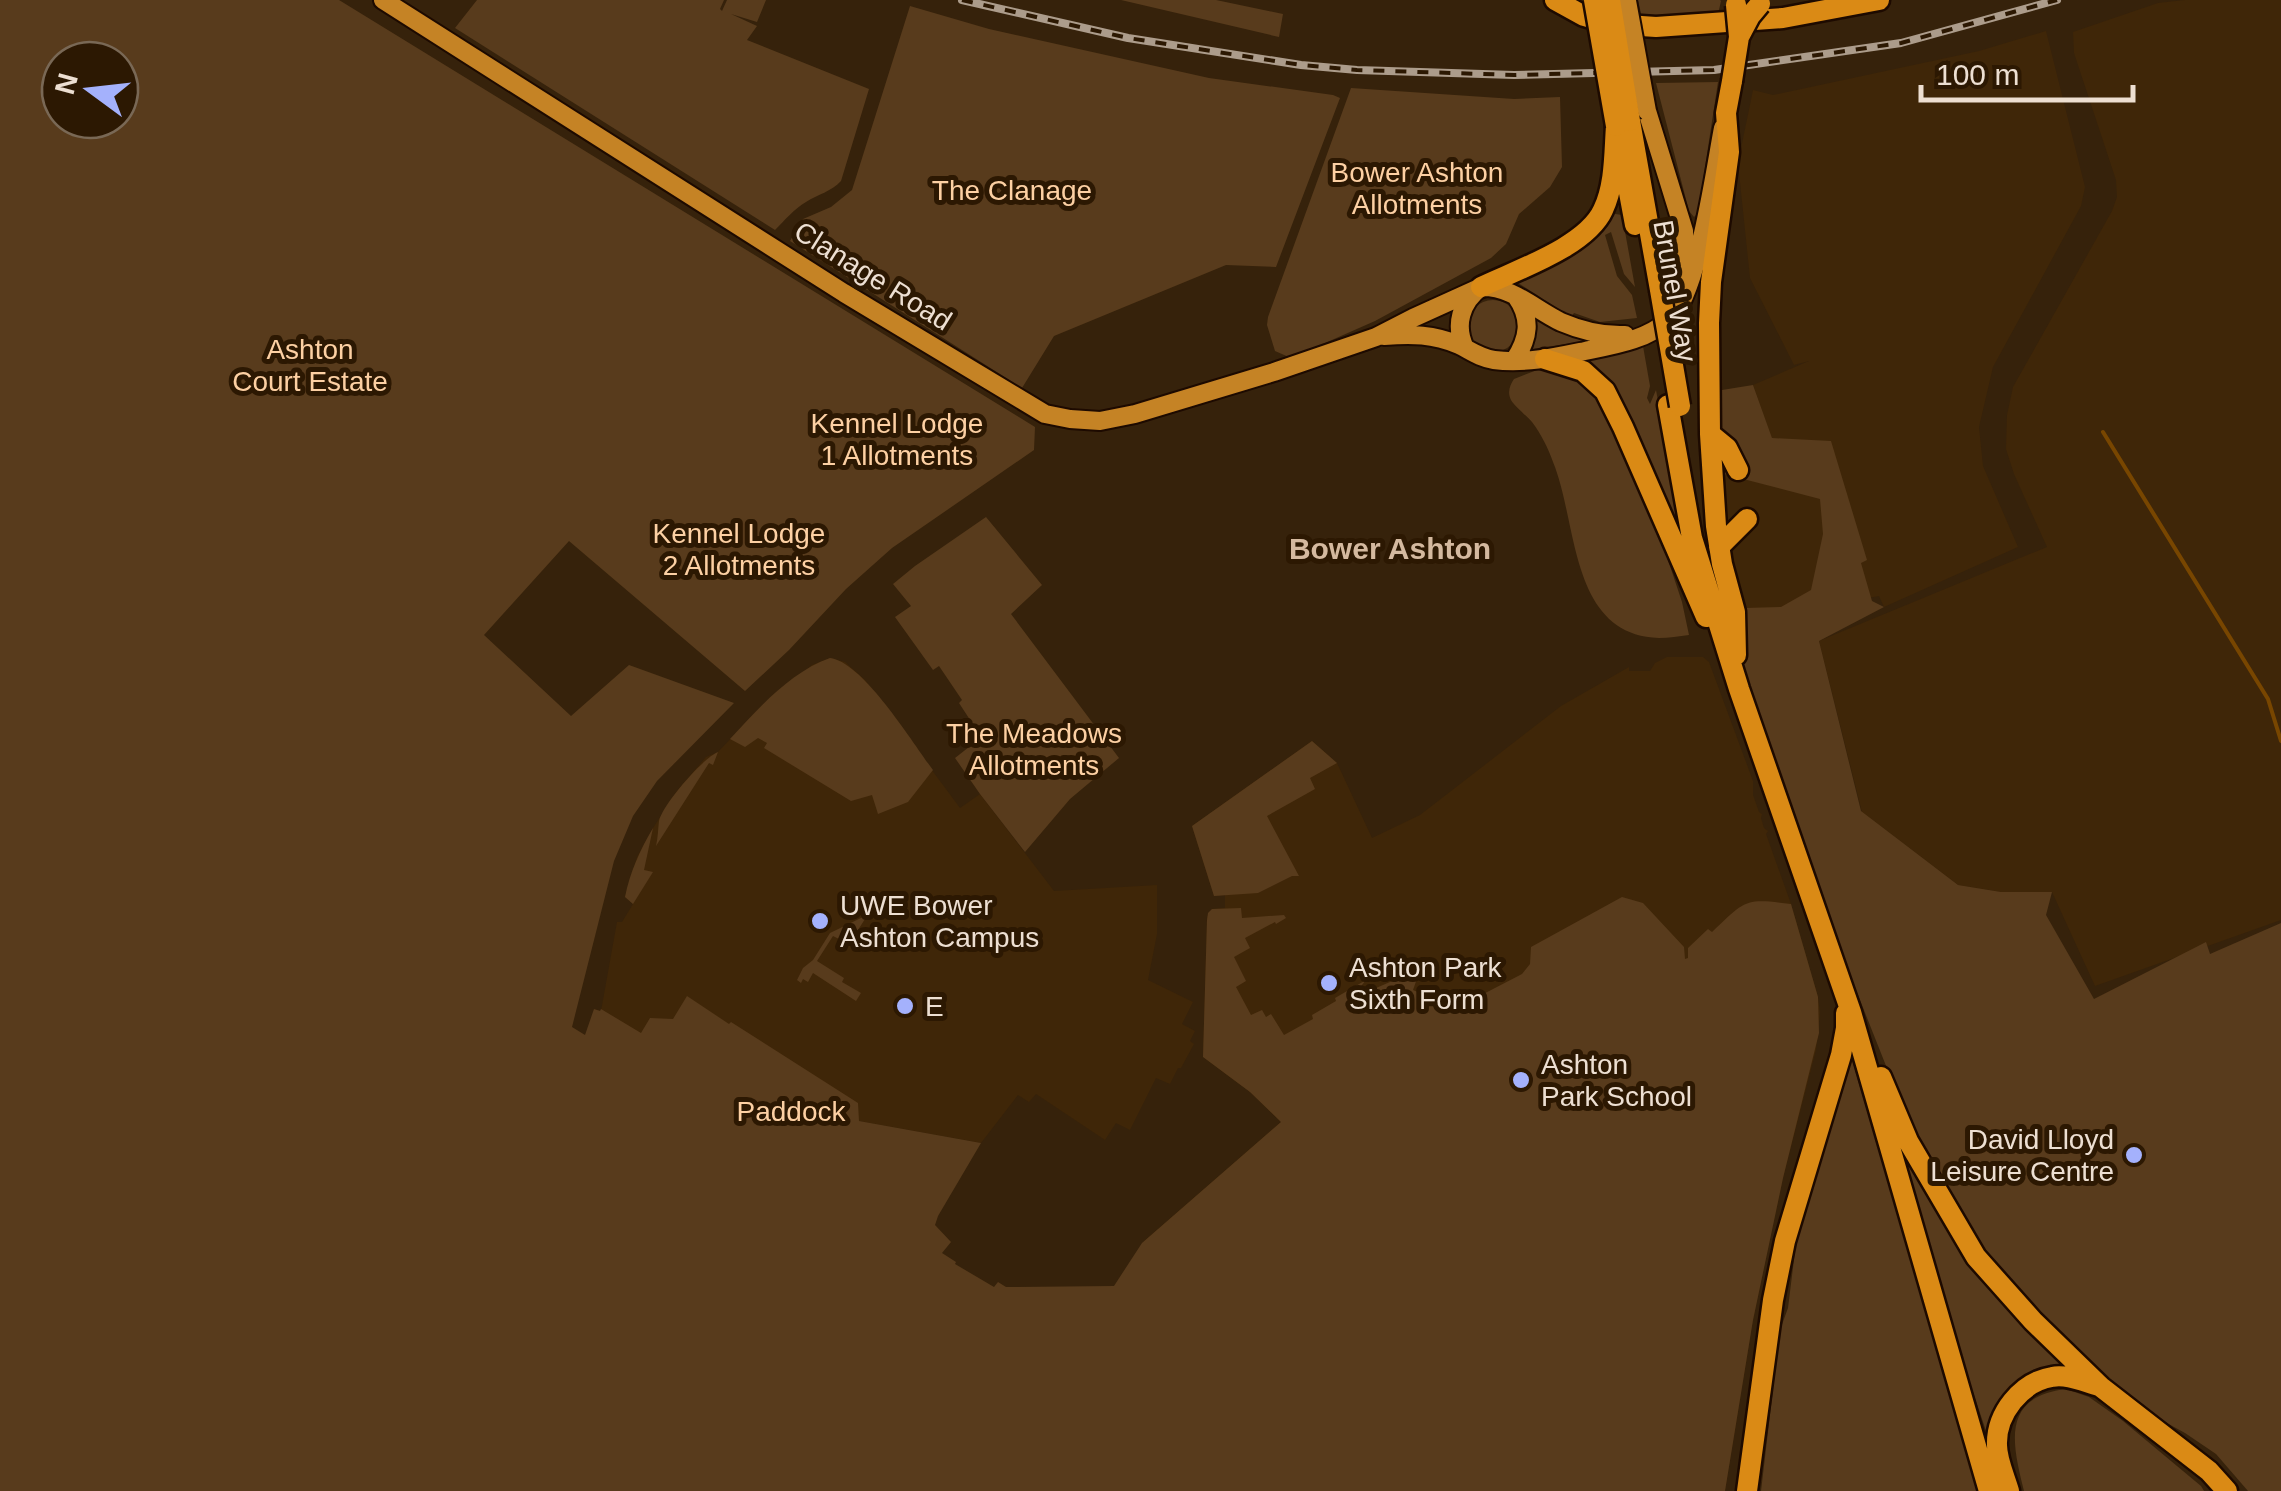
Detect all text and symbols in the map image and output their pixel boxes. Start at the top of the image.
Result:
north arrow [40,40,140,140]
scale bar [1921,40,2134,102]
text: 100 m [1936,58,2019,91]
text: N [49,70,84,97]
park label: Bower Ashton Allotments [1331,157,1503,220]
park label: The Clanage [932,175,1092,206]
street label: Clanage Road [789,215,957,337]
street label: Brunel Way [1647,218,1703,364]
park label: Ashton Court Estate [232,334,388,397]
park label: Kennel Lodge 1 Allotments [811,408,983,471]
park label: Kennel Lodge 2 Allotments [653,518,825,581]
district label: Bower Ashton [1289,532,1491,565]
park label: The Meadows Allotments [946,718,1122,781]
place label: UWE Bower Ashton Campus [840,890,1039,953]
marker: UWE Bower Ashton Campus [809,910,831,932]
place label: Ashton Park Sixth Form [1349,952,1503,1015]
marker: Ashton Park Sixth Form [1318,972,1340,994]
place label: E [925,991,944,1022]
marker: E [894,995,916,1017]
place label: Ashton Park School [1541,1049,1692,1112]
marker: Ashton Park School [1510,1069,1532,1091]
park label: Paddock [737,1096,846,1127]
place label: David Lloyd Leisure Centre [1930,1124,2114,1187]
marker: David Lloyd Leisure Centre [2123,1144,2145,1166]

